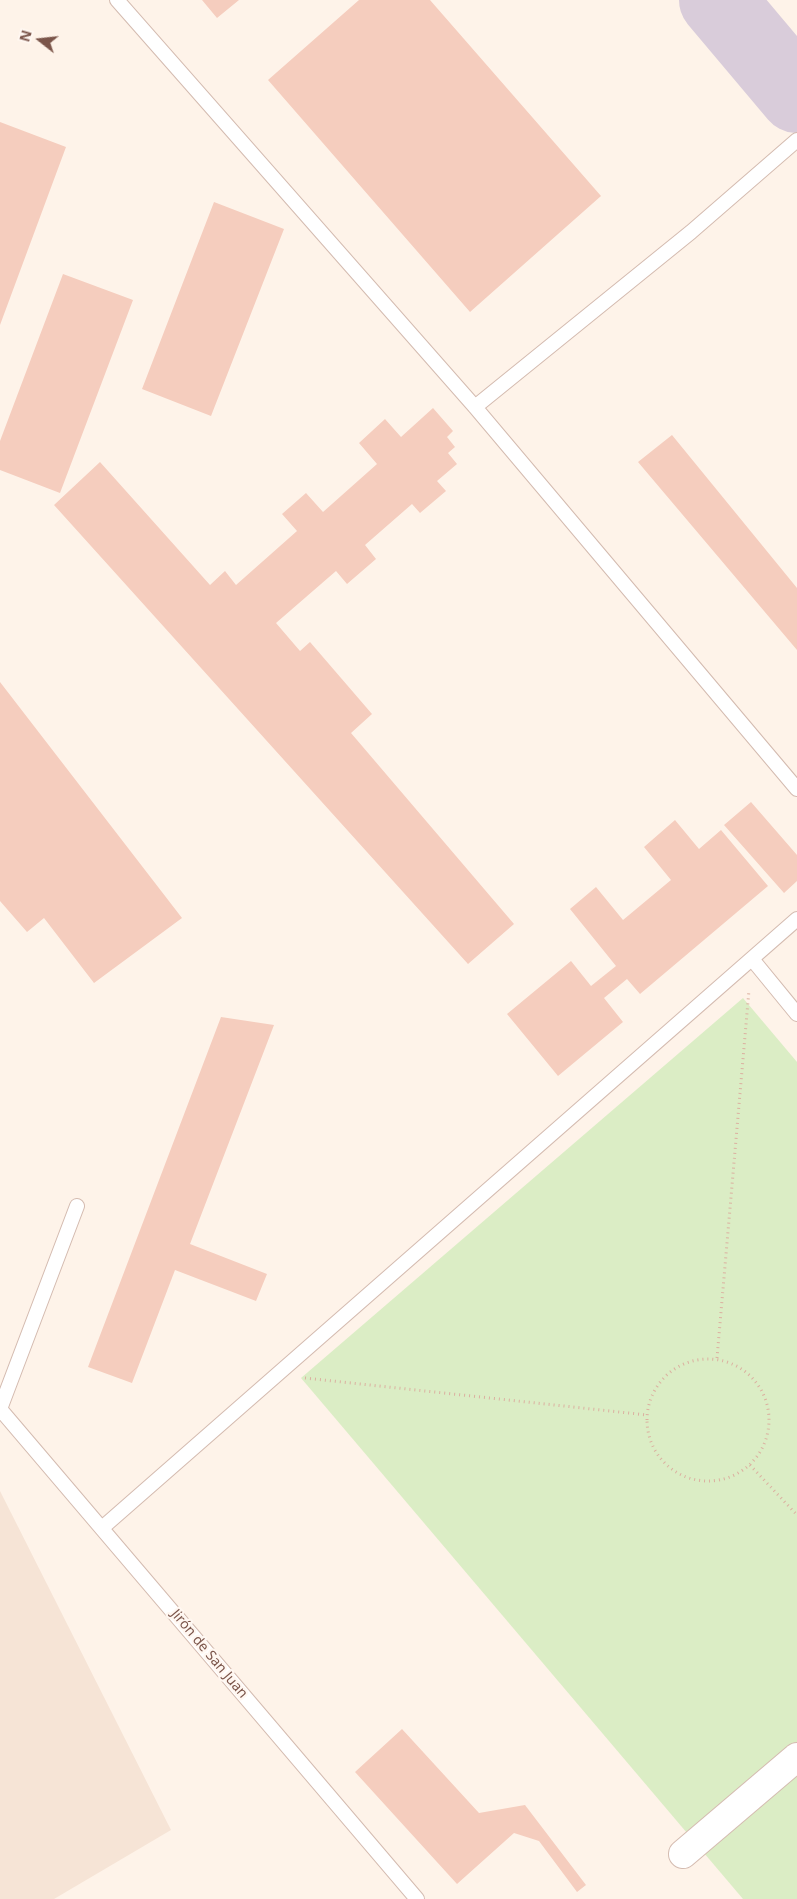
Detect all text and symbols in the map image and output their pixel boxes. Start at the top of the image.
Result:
north arrow [15,15,65,65]
text: N [14,28,36,44]
street label: Jirón de San Juan [167,1606,251,1702]

